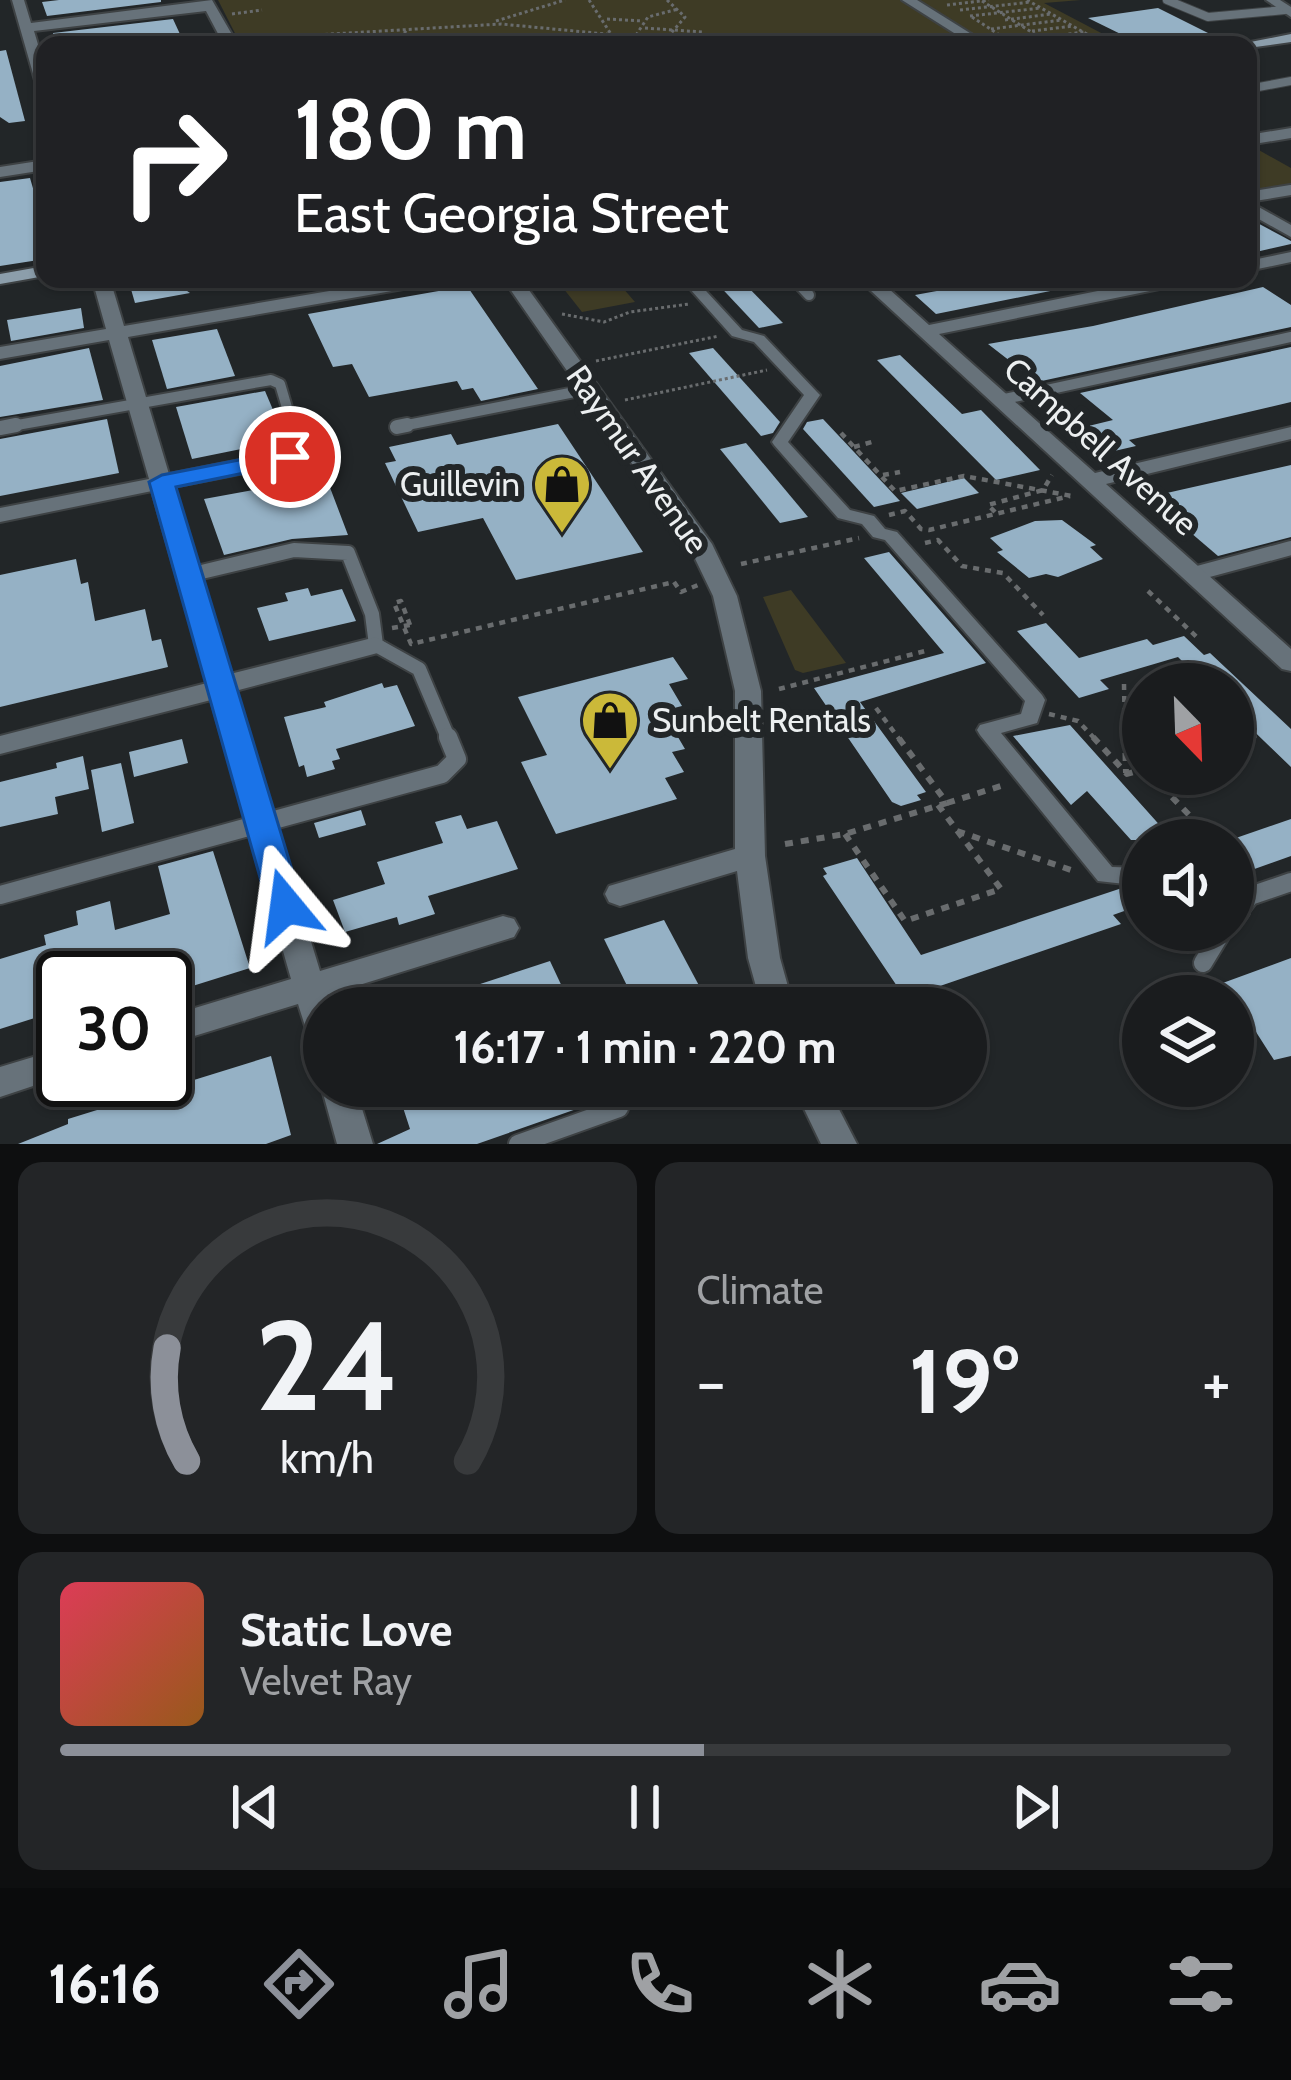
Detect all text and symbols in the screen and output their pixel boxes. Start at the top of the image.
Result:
text: 180 m [294,78,527,180]
icon: right [96,84,252,240]
text: East Georgia Street [294,180,729,246]
street label: Campbell Avenue [996,349,1206,543]
street label: Raymur Avenue [558,357,718,561]
pin [239,406,341,508]
icon: arrive [257,424,323,490]
shop icon: Guillevin [531,453,593,535]
place label: Guillevin [400,464,520,504]
north arrow [1122,663,1254,795]
map controls [1122,663,1254,1107]
shop icon: Sunbelt Rentals [579,689,641,771]
place label: Sunbelt Rentals [652,700,871,740]
button: sound [1122,819,1254,951]
position arrow [223,843,349,969]
speed limit sign: 30 [36,951,192,1107]
button: layers [1122,975,1254,1107]
text: 16:17 · 1 min · 220 m [454,1020,836,1074]
text: Climate [697,1266,823,1314]
text: 24 [255,1290,399,1441]
text: 19° [909,1326,1019,1436]
text: − [697,1341,726,1422]
text: + [1202,1341,1231,1422]
text: km/h [280,1432,374,1484]
text: Static Love [240,1603,453,1657]
text: Velvet Ray [240,1657,412,1705]
icon: previous [222,1774,288,1840]
icon: pause [612,1774,678,1840]
icon: next [1003,1774,1069,1840]
icon: directions [257,1942,341,2026]
icon: music [437,1942,521,2026]
icon: phone [618,1942,702,2026]
icon: climate [798,1942,882,2026]
icon: car [978,1942,1062,2026]
icon: filters [1159,1942,1243,2026]
text: 16:16 [48,1951,161,2017]

